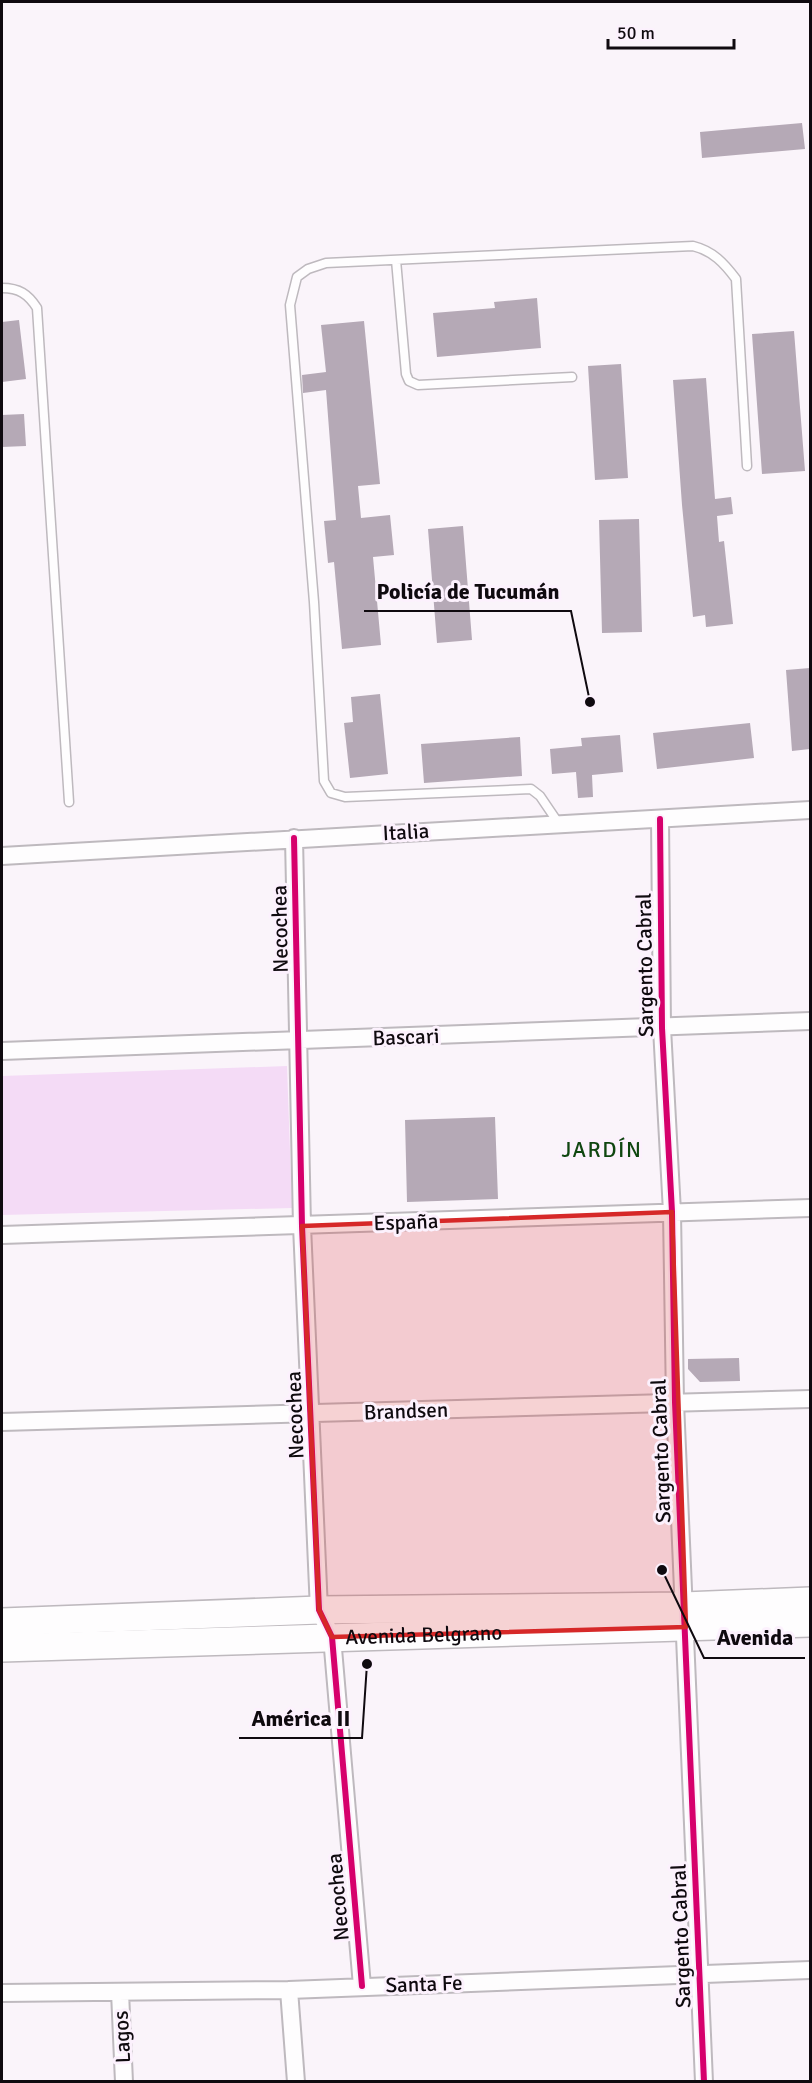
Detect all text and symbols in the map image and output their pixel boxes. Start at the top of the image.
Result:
scale bar [608,12,734,50]
text: 50 m [617,22,655,44]
callout: Policía de Tucumán [364,571,571,611]
text: Policía de Tucumán [377,578,560,605]
street label: Italia [382,818,430,846]
street label: Necochea [266,885,294,973]
street label: Sargento Cabral [631,893,659,1037]
street label: Bascari [372,1023,440,1051]
district label: JARDÍN [562,1136,642,1163]
street label: España [373,1208,439,1236]
street label: Necochea [280,1371,310,1459]
street label: Sargento Cabral [645,1378,677,1524]
street label: Brandsen [363,1397,449,1425]
callout: Avenida [704,1618,805,1658]
street label: Avenida Belgrano [345,1620,503,1650]
text: Avenida [717,1624,793,1651]
callout: América II [239,1698,362,1738]
text: América II [252,1705,350,1732]
street label: Necochea [321,1852,355,1942]
street label: Sargento Cabral [665,1863,697,2009]
street label: Santa Fe [385,1970,463,1998]
street label: Lagos [108,2010,136,2064]

